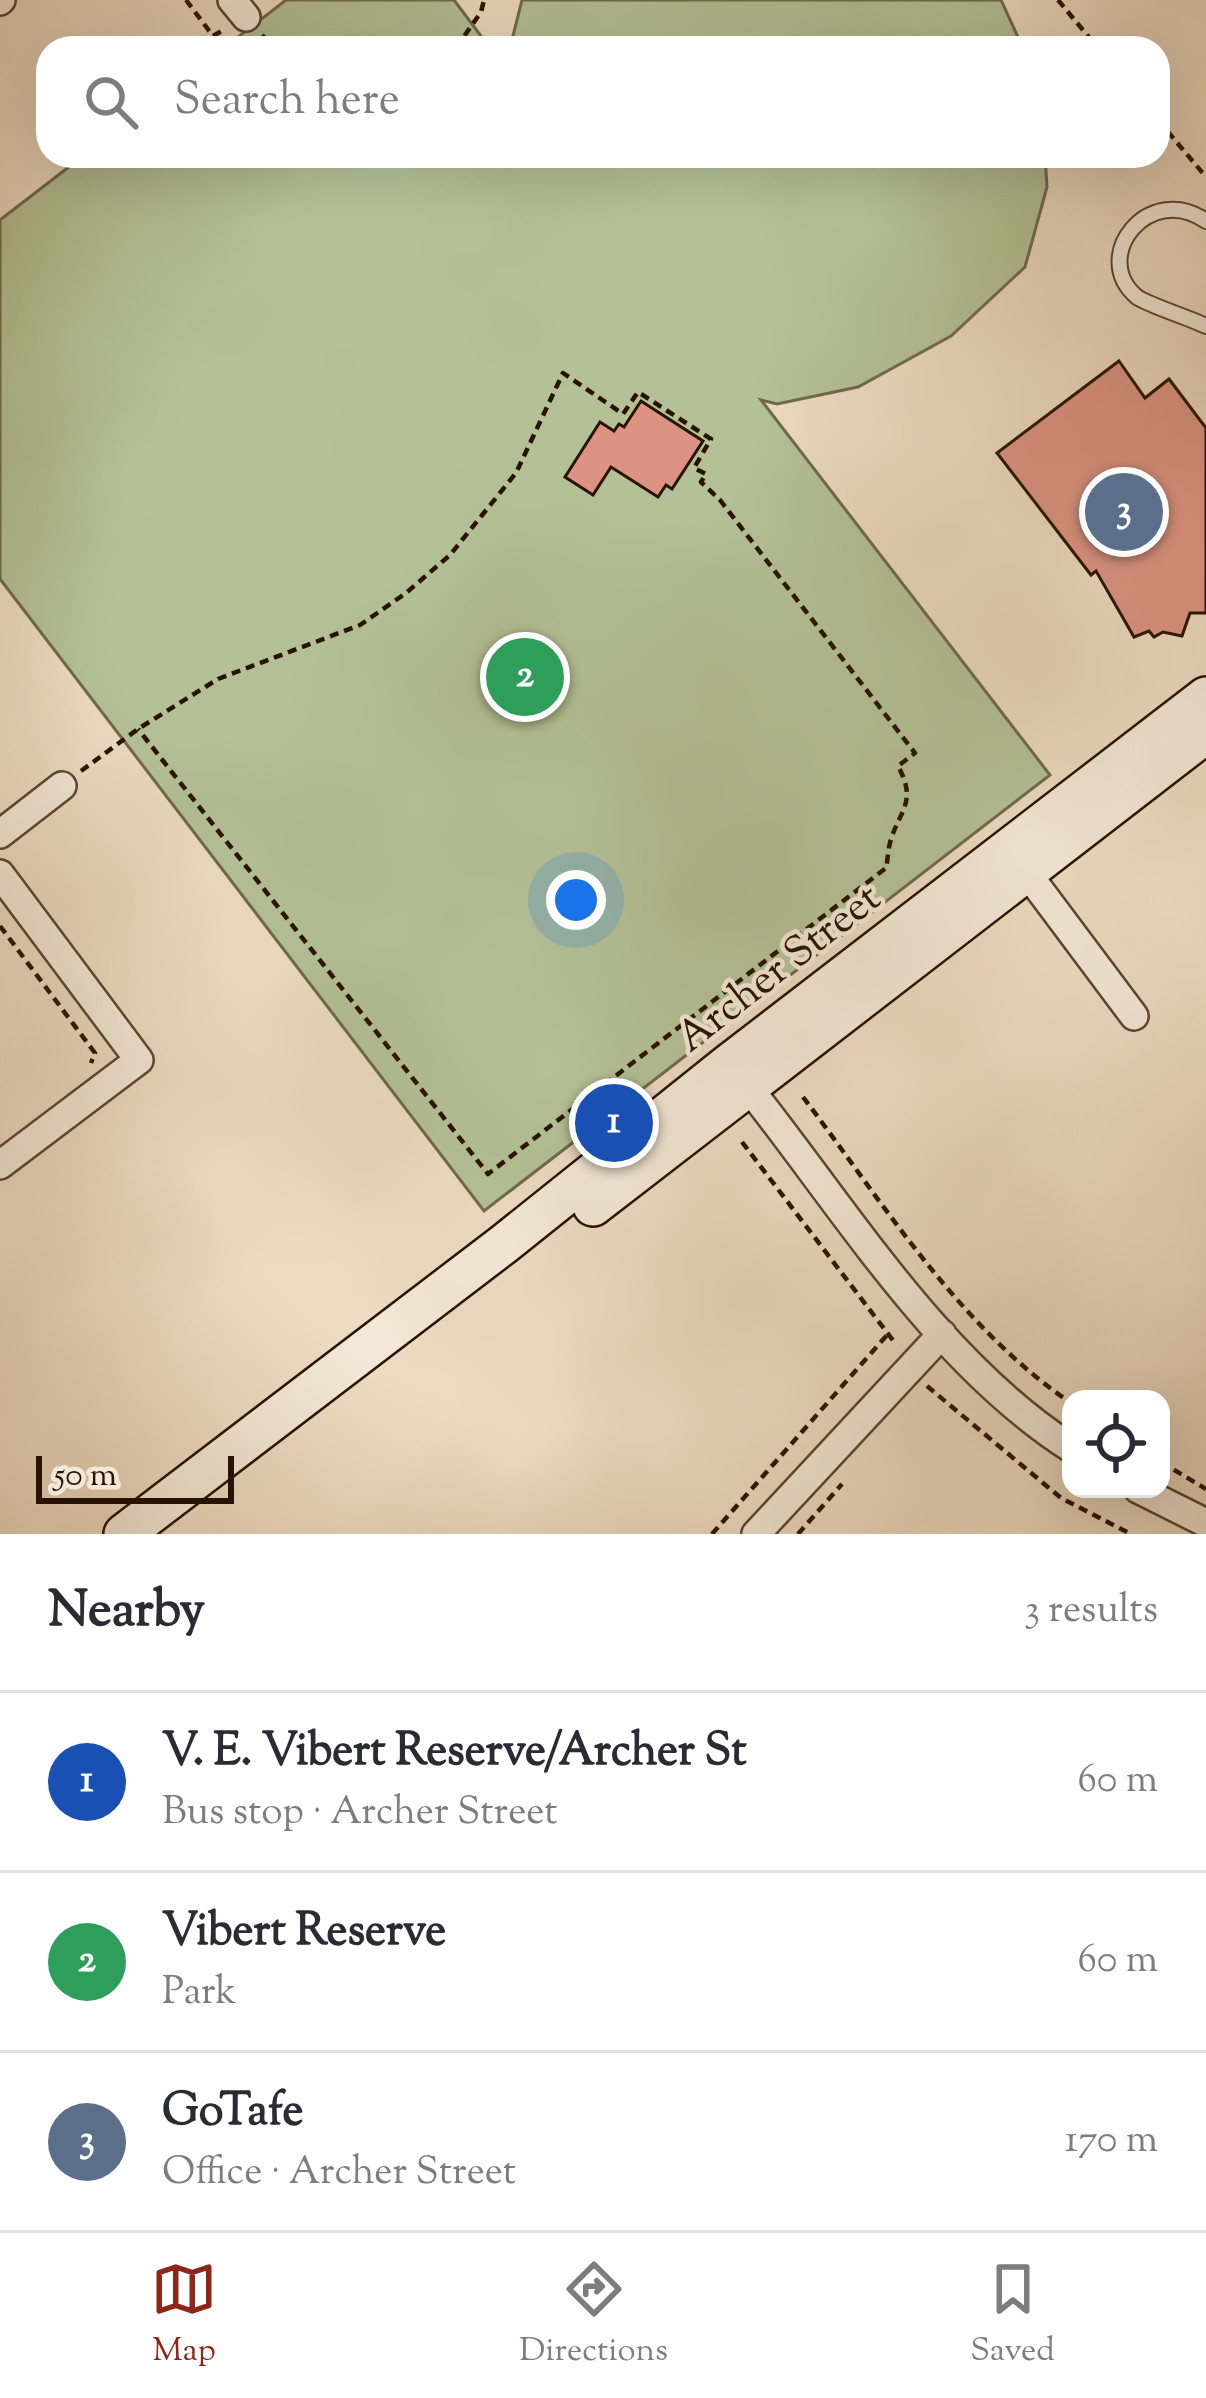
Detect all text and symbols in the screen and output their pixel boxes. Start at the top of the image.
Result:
search box [36,36,1170,168]
icon: search [78,69,144,135]
text: Search here [174,70,400,135]
pin: 3 [1085,467,1163,557]
pin: 2 [486,632,564,722]
your location [546,870,606,930]
street label: Archer Street [665,871,895,1069]
pin: 1 [575,1078,653,1168]
map controls [1062,1390,1170,1498]
button: locate [1062,1390,1170,1498]
scale bar [36,1450,234,1503]
text: 50 m [54,1453,117,1501]
text: Nearby [48,1576,205,1649]
text: 3 results [1024,1584,1158,1640]
text: V. E. Vibert Reserve/Archer St [162,1721,747,1786]
text: 1 [80,1754,94,1810]
text: 60 m [1077,1754,1158,1810]
text: Bus stop · Archer Street [162,1786,558,1842]
text: Vibert Reserve [162,1901,446,1966]
text: 2 [78,1934,96,1990]
text: 60 m [1077,1934,1158,1990]
text: Park [162,1966,237,2022]
text: GoTafe [162,2081,303,2146]
text: 3 [79,2114,95,2170]
text: 170 m [1065,2114,1158,2170]
text: Office · Archer Street [162,2146,516,2202]
tab: Map [151,2256,217,2376]
tab: Directions [519,2256,668,2376]
tab: Saved [970,2256,1055,2376]

